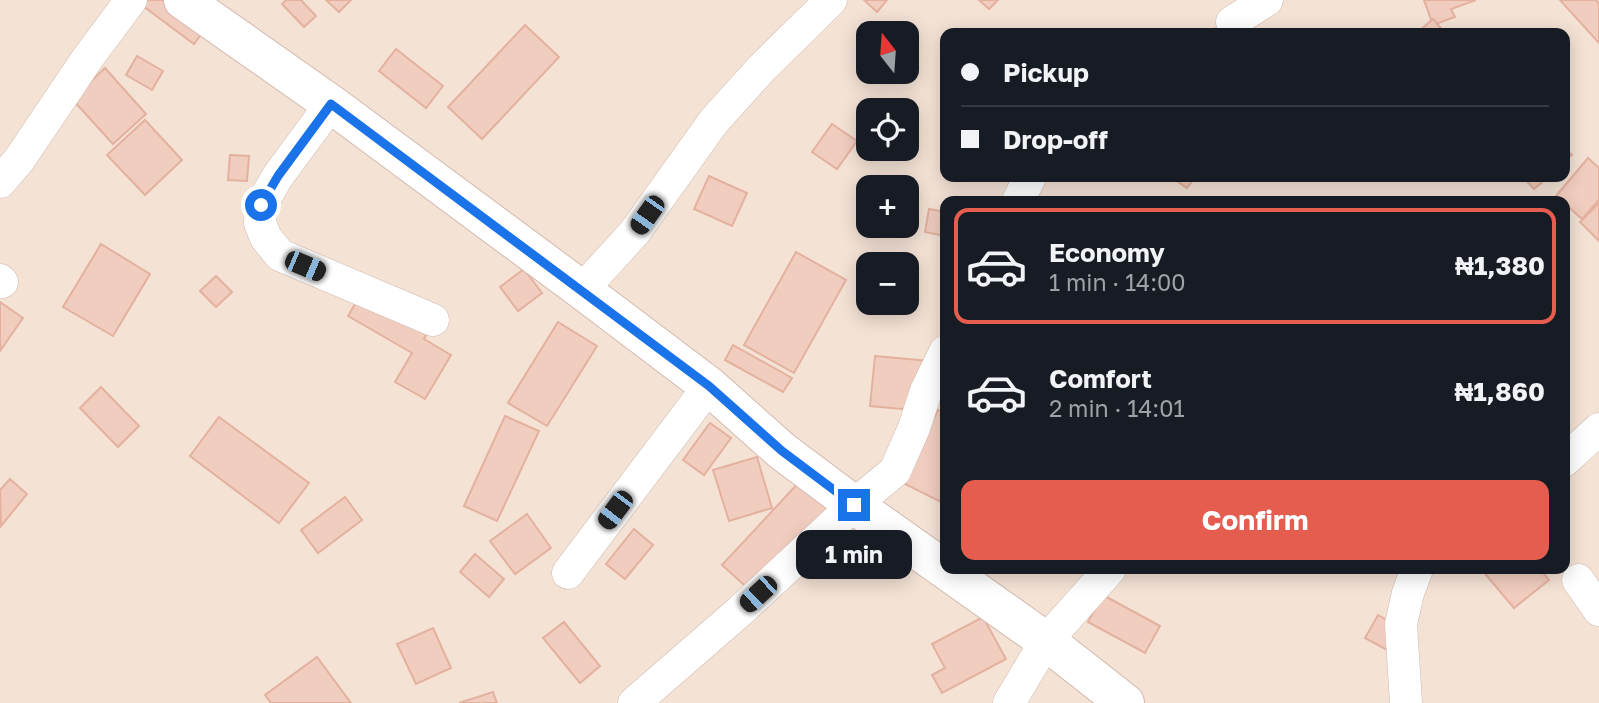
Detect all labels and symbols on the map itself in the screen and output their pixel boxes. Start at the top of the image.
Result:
north arrow [856,21,919,84]
route start [245,189,277,221]
car [627,192,668,238]
car [282,248,329,284]
car [594,487,637,533]
route end [838,489,870,521]
callout: 1 min [796,530,912,578]
car [736,572,781,616]

